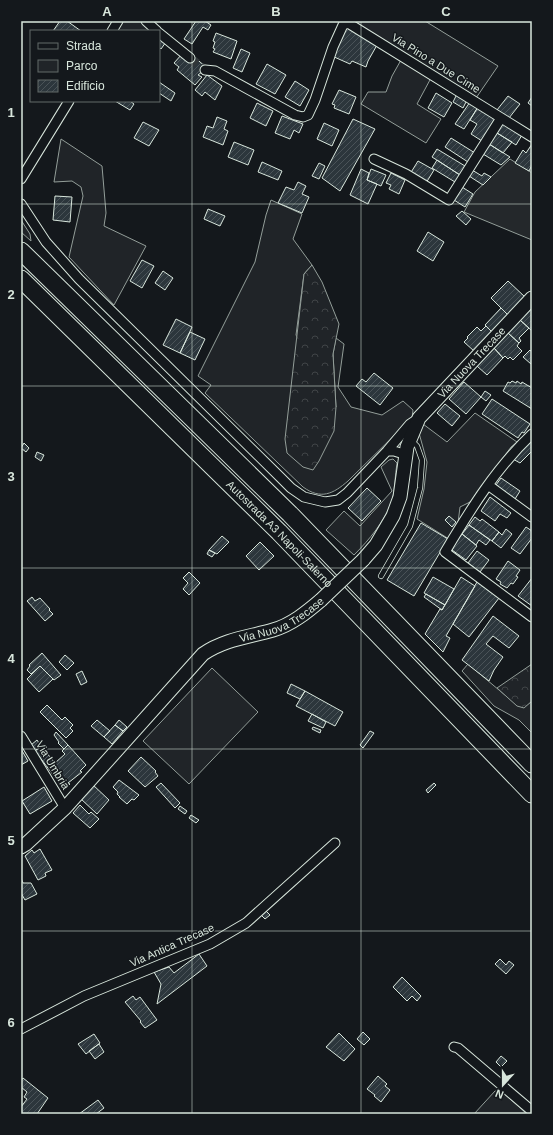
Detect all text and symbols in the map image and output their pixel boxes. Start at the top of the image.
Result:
text: A [102,4,112,19]
text: B [271,4,281,19]
text: C [441,4,451,19]
legend [30,30,160,102]
street label: Via Pino a Due Cime [390,31,482,95]
text: Strada [66,39,102,53]
text: Parco [66,59,98,73]
text: Edificio [66,79,105,93]
text: 1 [7,105,15,120]
text: 2 [7,287,15,302]
street label: Via Nuova Trecase [435,324,508,400]
text: 3 [7,469,15,484]
street label: Autostrada A3 Napoli-Salerno [224,478,335,590]
street label: Via Nuova Trecase [238,595,326,644]
text: 4 [7,651,15,666]
street label: Via Umbria [34,739,73,792]
text: 5 [7,833,15,848]
street label: Via Antica Trecase [128,921,216,969]
text: 6 [7,1015,15,1030]
north arrow [483,1065,523,1105]
text: N [494,1087,505,1101]

